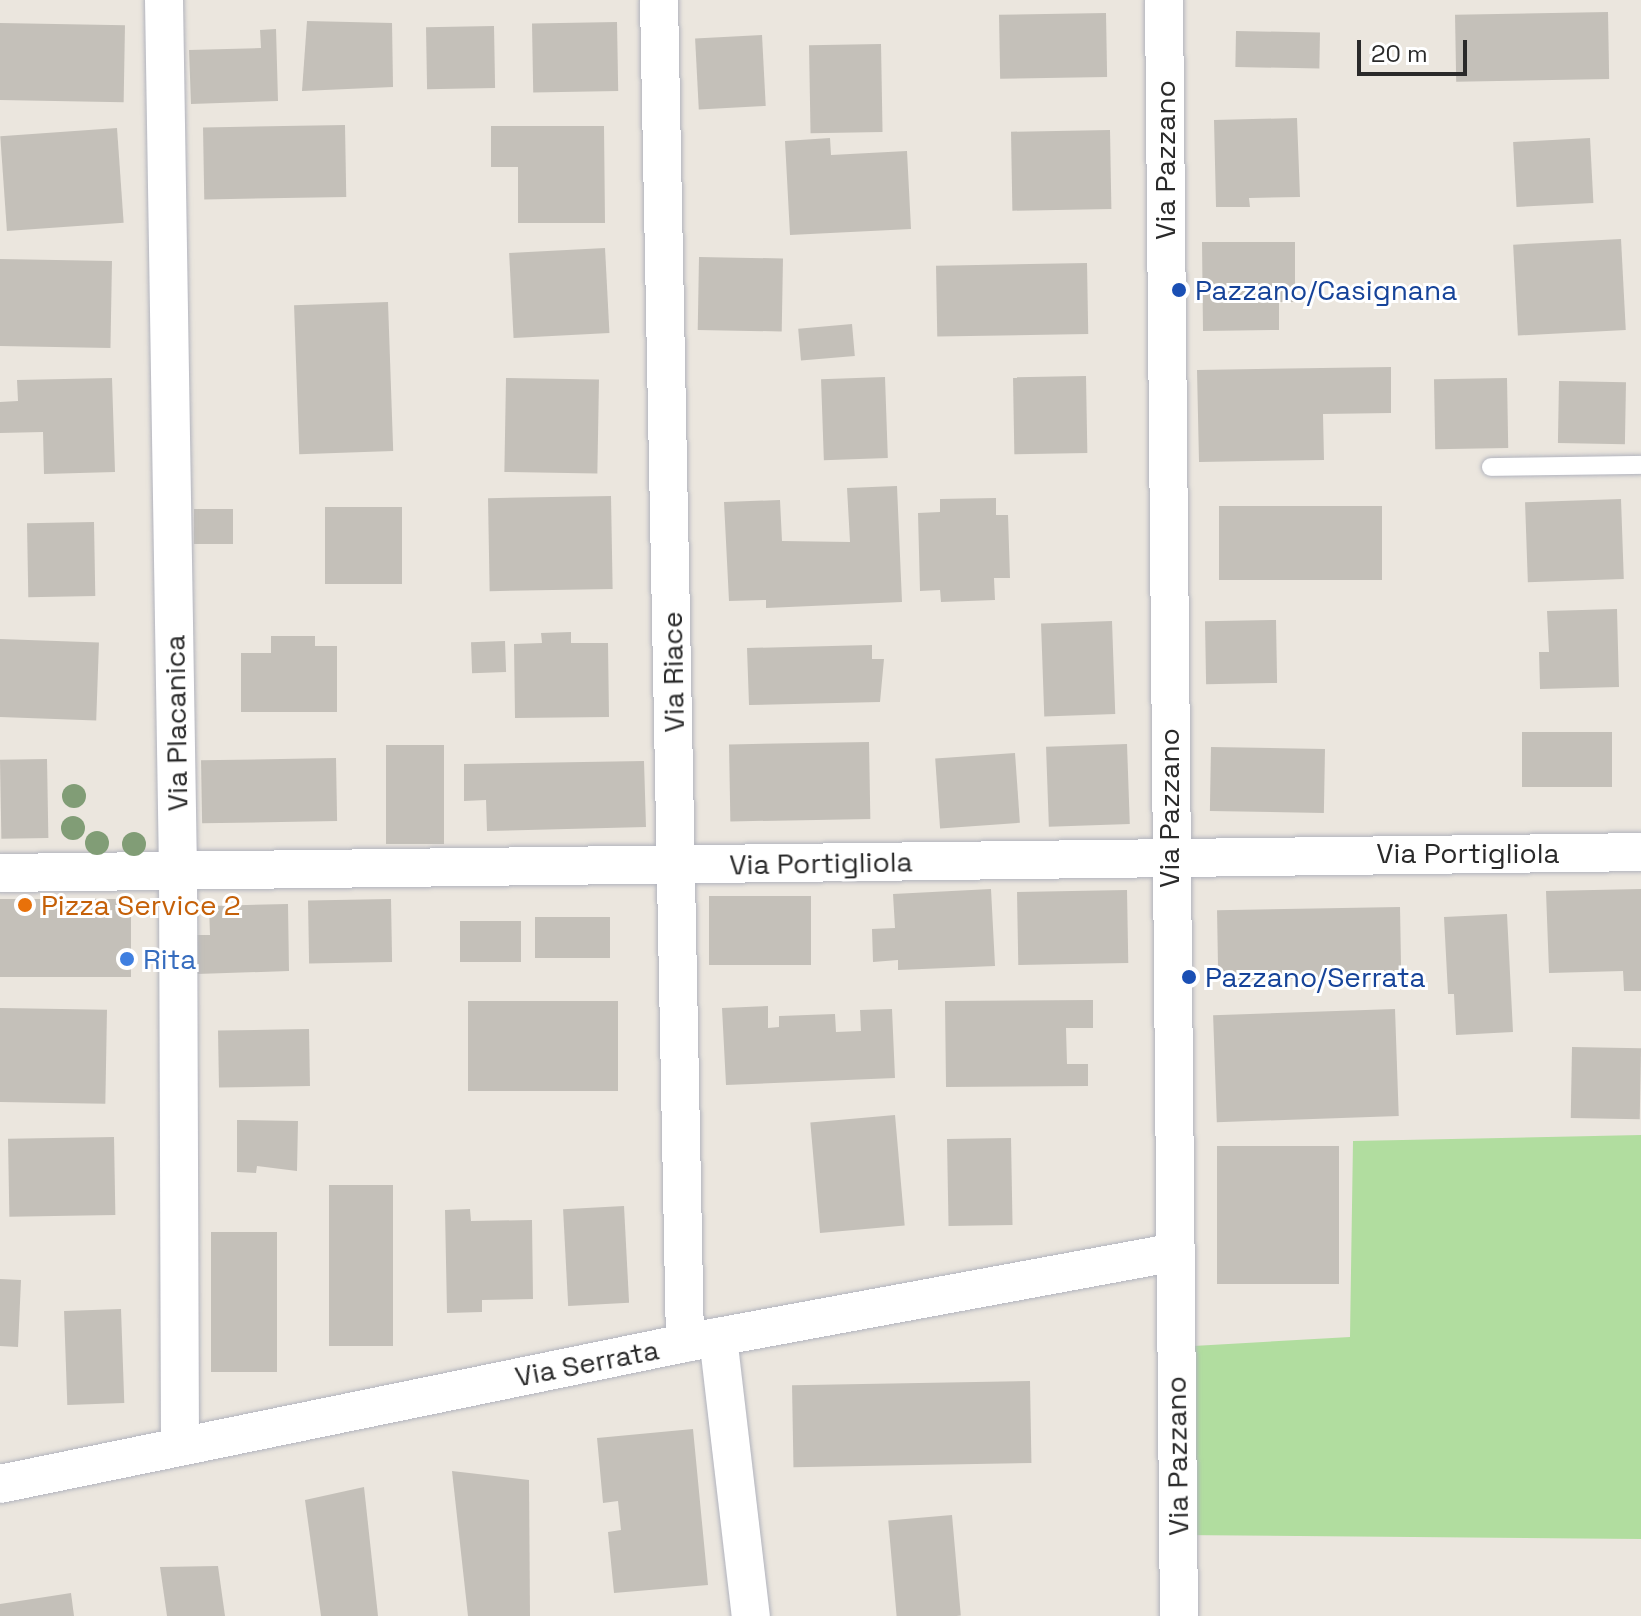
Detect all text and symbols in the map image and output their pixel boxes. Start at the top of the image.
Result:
scale bar [1361,24,1471,74]
text: 20 m [1371,38,1428,69]
street label: Via Pazzano [1148,80,1182,240]
place label: Pazzano/Casignana [1195,273,1457,307]
marker: Pazzano/Casignana [1170,281,1188,299]
street label: Via Riace [655,611,691,733]
street label: Via Placanica [158,634,194,812]
street label: Via Pazzano [1152,728,1186,888]
street label: Via Portigliola [1376,836,1560,870]
street label: Via Portigliola [729,845,913,881]
place label: Pizza Service 2 [41,888,241,922]
marker: Pizza Service 2 [16,896,34,914]
place label: Rita [143,942,196,976]
marker: Rita [118,950,136,968]
place label: Pazzano/Serrata [1205,960,1426,994]
marker: Pazzano/Serrata [1180,968,1198,986]
street label: Via Serrata [512,1333,662,1393]
street label: Via Pazzano [1159,1376,1195,1536]

